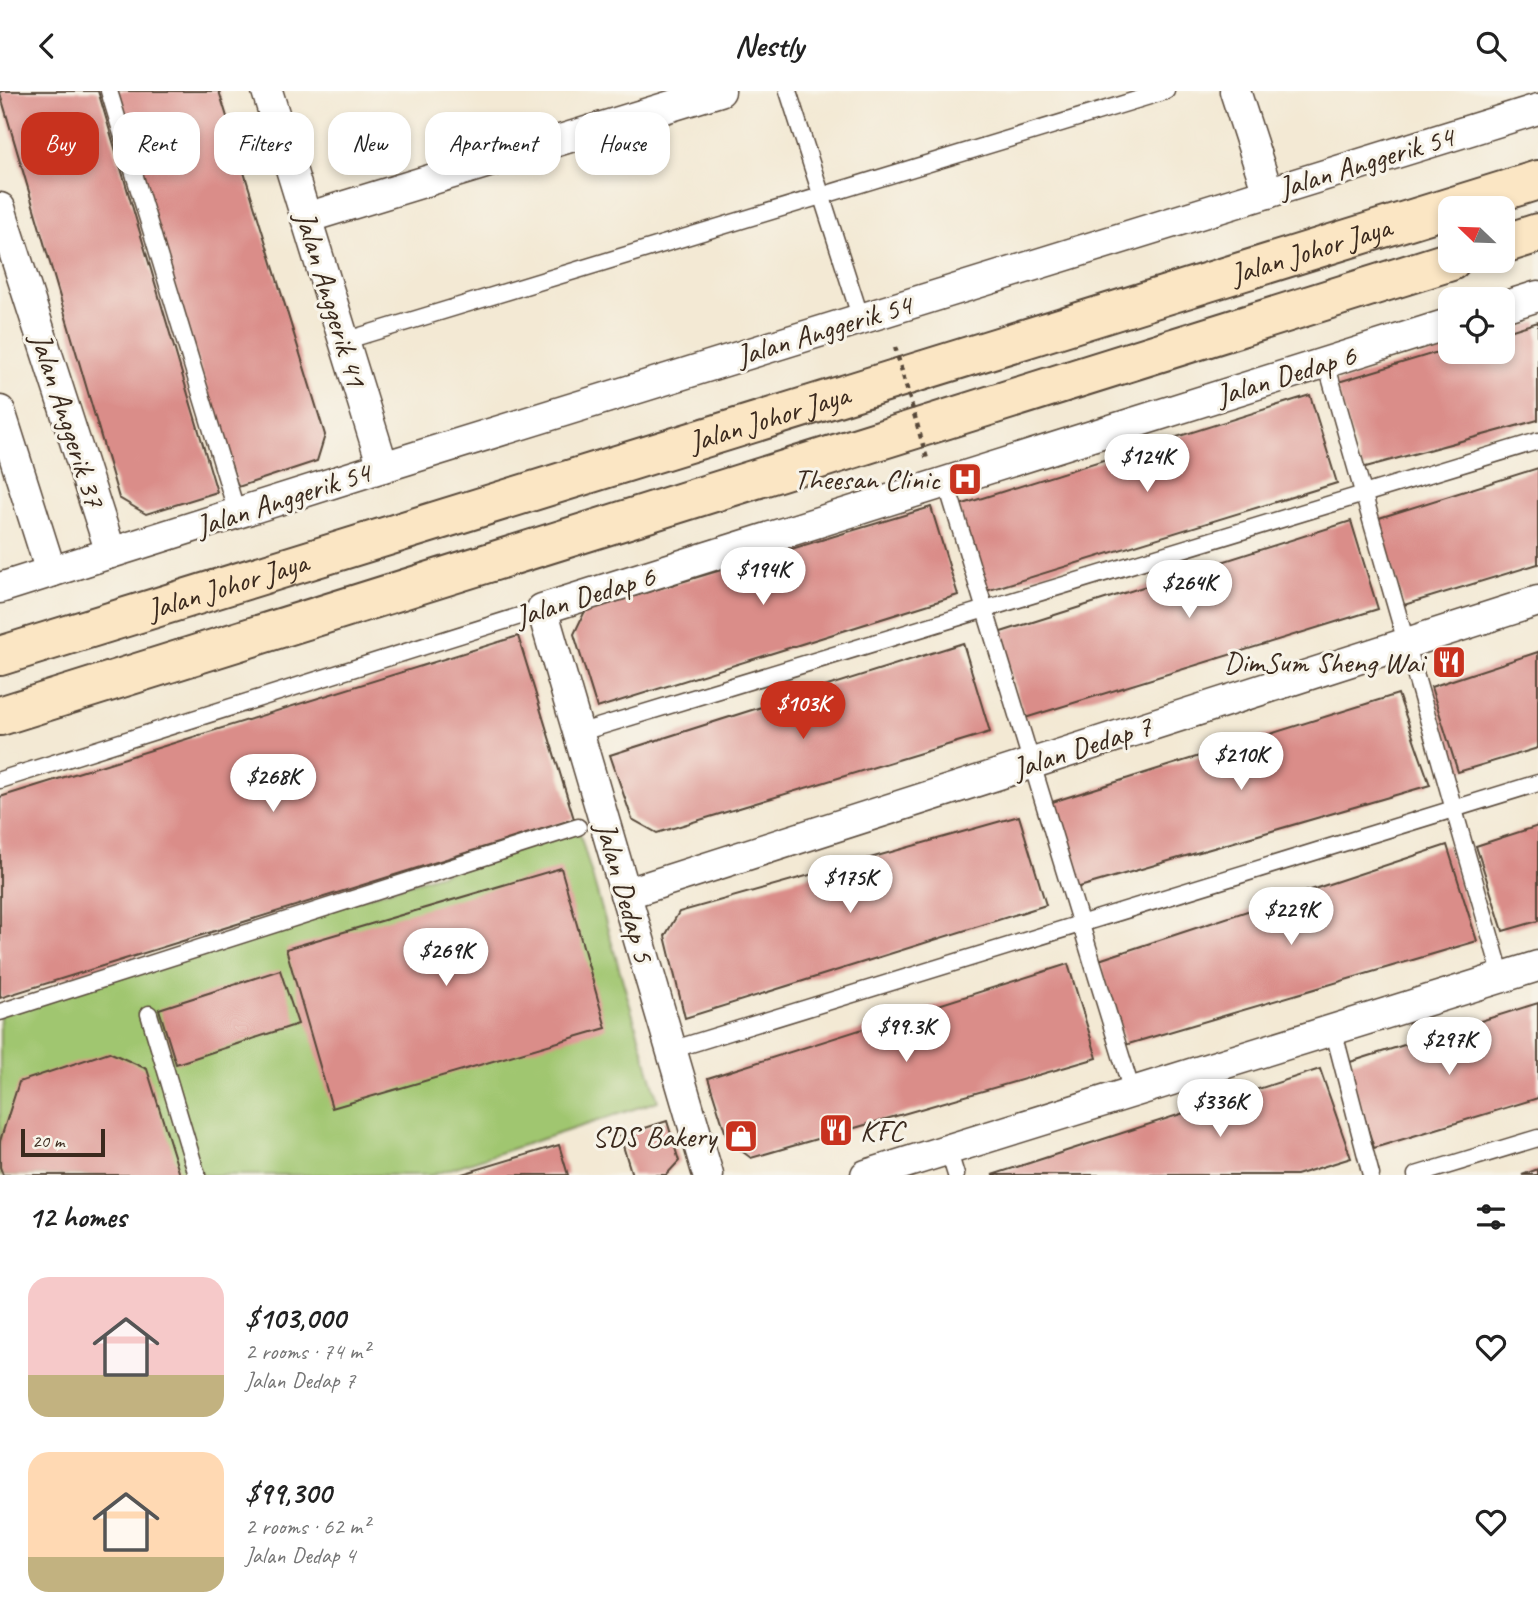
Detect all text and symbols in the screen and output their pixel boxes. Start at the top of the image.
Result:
text: Nestly [734,25,804,66]
icon: back [28,27,66,65]
icon: search [1472,27,1510,65]
chip: Buy [21,112,99,175]
chip: Rent [113,112,200,175]
chip: Filters [214,112,314,175]
chip: New [328,112,411,175]
chip: Apartment [425,112,561,175]
chip: House [575,112,670,175]
street label: Jalan Anggerik 54 [1272,117,1461,207]
north arrow [1438,196,1516,273]
map controls [1438,196,1515,364]
street label: Jalan Anggerik 41 [286,205,376,393]
street label: Jalan Johor Jaya [1224,207,1398,294]
street label: Jalan Anggerik 54 [730,285,919,375]
button: locate [1438,287,1515,364]
street label: Jalan Anggerik 37 [21,326,115,513]
street label: Jalan Dedap 6 [1210,335,1362,415]
street label: Jalan Johor Jaya [682,375,856,461]
pin: $124K [1098,435,1196,494]
text: $124K [1120,442,1174,471]
street label: Jalan Anggerik 54 [189,452,377,546]
place label: Theesan Clinic [794,460,941,498]
hospital icon: Theesan Clinic [946,460,984,498]
street label: Jalan Johor Jaya [141,542,315,629]
pin: $194K [714,547,812,607]
text: $194K [737,555,789,584]
street label: Jalan Dedap 6 [509,556,661,636]
pin: $264K [1140,561,1238,620]
text: $264K [1162,568,1216,597]
place label: DimSum Sheng Wai [1224,643,1427,681]
restaurant icon: DimSum Sheng Wai [1430,643,1468,681]
pin: $103K [754,681,852,741]
text: $103K [776,689,830,718]
street label: Jalan Dedap 7 [1006,706,1158,788]
pin: $210K [1192,733,1290,792]
text: $210K [1214,740,1268,769]
pin: $268K [224,755,322,814]
text: $268K [246,762,300,791]
street label: Jalan Dedap 5 [586,816,664,968]
pin: $175K [801,855,899,915]
text: $175K [824,863,876,892]
pin: $229K [1242,887,1340,947]
text: $229K [1265,895,1317,924]
pin: $269K [397,929,495,988]
text: $269K [419,936,473,965]
pin: $99.3K [849,1005,963,1064]
text: $99.3K [877,1012,935,1041]
pin: $297K [1400,1017,1498,1077]
text: $297K [1423,1025,1475,1054]
pin: $336K [1171,1079,1269,1139]
text: $336K [1193,1087,1247,1116]
restaurant icon: KFC [817,1111,855,1149]
place label: KFC [860,1111,907,1149]
place label: SDS Bakery [592,1117,719,1155]
shop icon: SDS Bakery [722,1117,760,1155]
scale bar [21,1126,105,1158]
text: 20 m [32,1129,64,1153]
text: 12 homes [28,1198,126,1236]
icon: filters [1472,1198,1510,1236]
text: $103,000 [245,1299,345,1337]
icon: home [84,1305,168,1389]
icon: heart [1472,1328,1510,1366]
text: 2 rooms · 74 m² [245,1337,369,1366]
text: Jalan Dedap 7 [245,1366,355,1395]
text: $99,300 [245,1474,331,1512]
icon: home [84,1480,168,1564]
icon: heart [1472,1503,1510,1541]
text: 2 rooms · 62 m² [245,1512,369,1541]
text: Jalan Dedap 4 [245,1541,355,1570]

